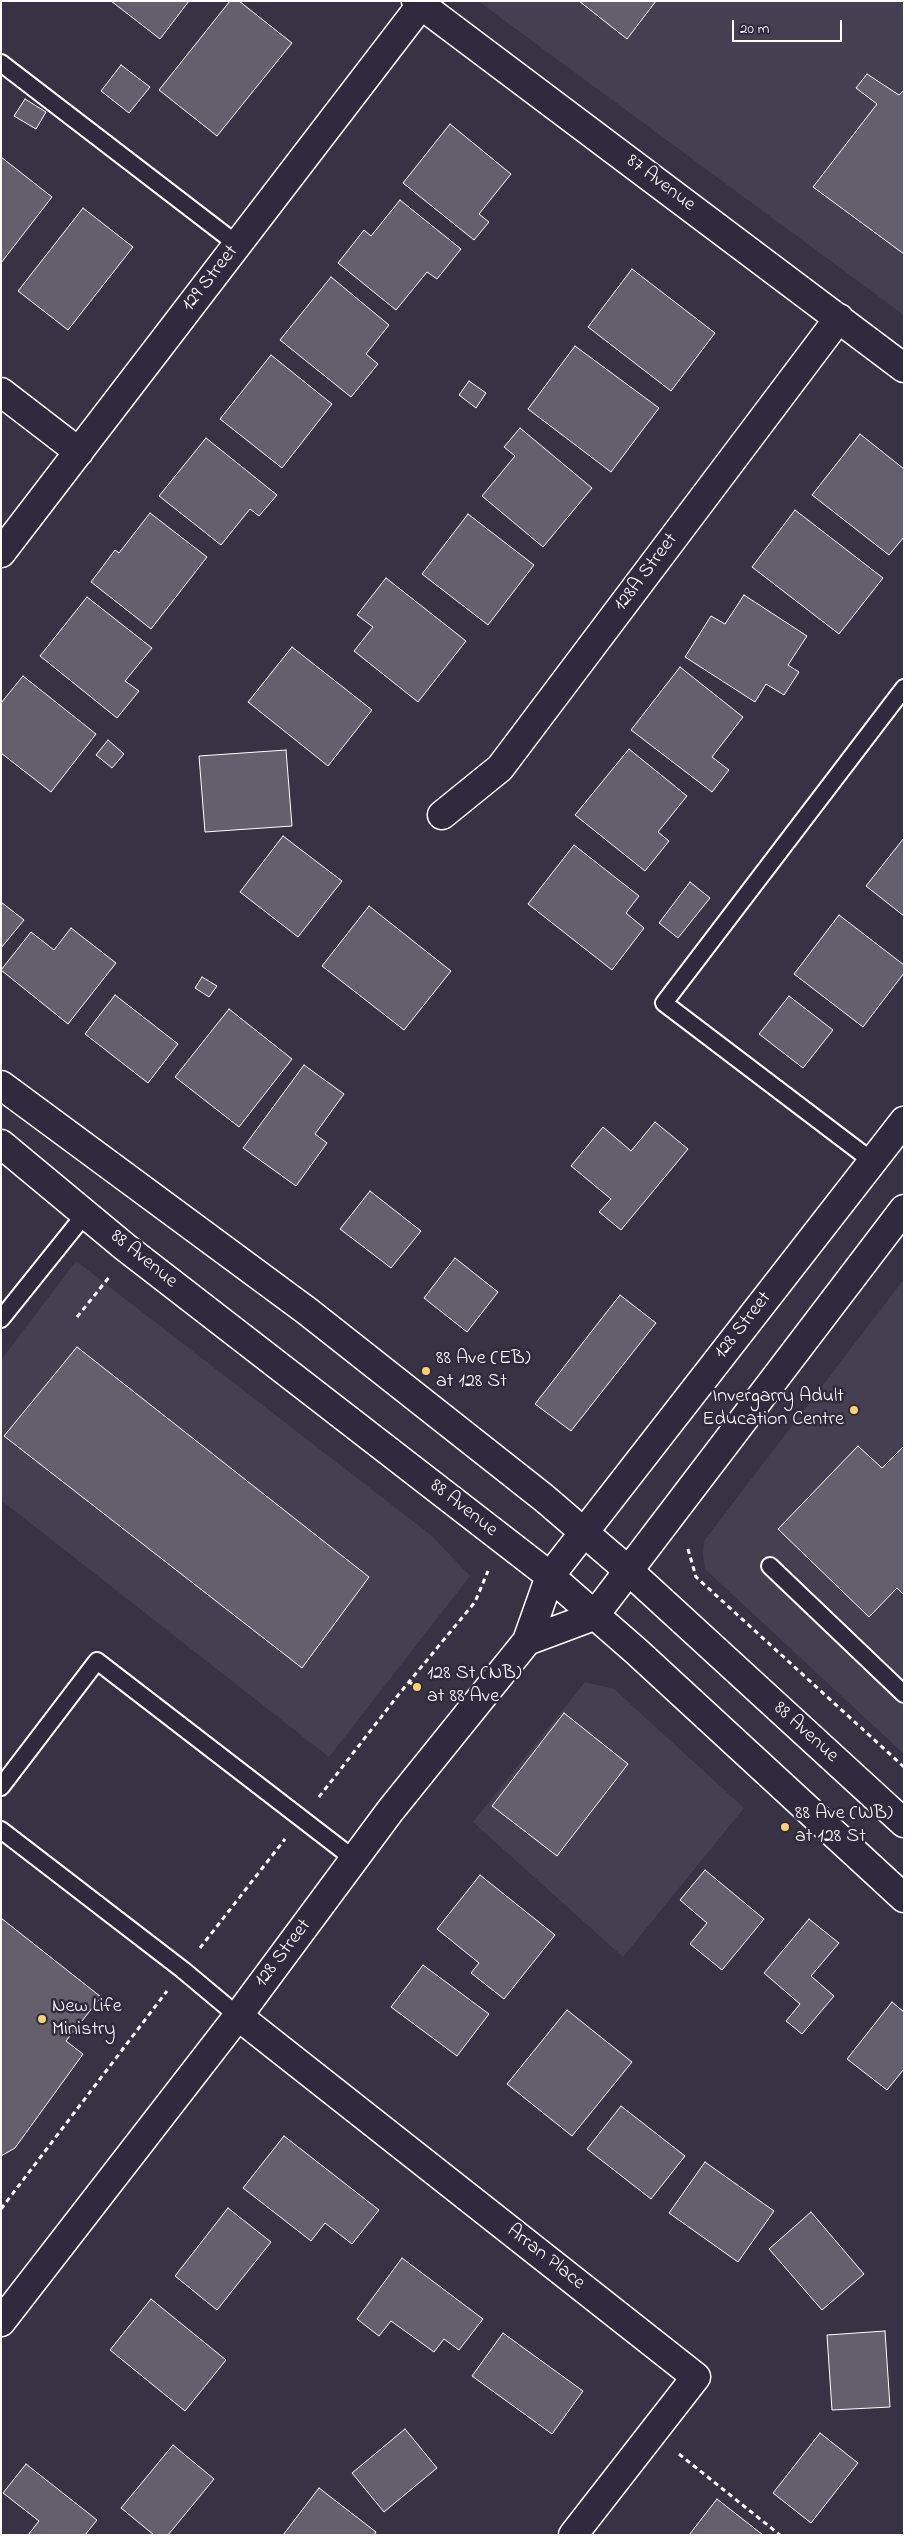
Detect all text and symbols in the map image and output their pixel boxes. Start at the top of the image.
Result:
scale bar [735,10,845,42]
text: 20 m [740,18,769,40]
street label: 87 Avenue [621,150,699,218]
street label: 129 Street [178,241,244,317]
street label: 128A Street [610,529,684,617]
street label: 88 Avenue [104,1226,182,1294]
street label: 128 Street [710,1287,778,1365]
place label: 88 Ave (EB) at 128 St [436,1348,530,1395]
marker: 88 Ave (EB) at 128 St [420,1365,432,1377]
place label: Invergarry Adult Education Centre [702,1386,844,1433]
marker: Invergarry Adult Education Centre [848,1404,860,1416]
street label: 88 Avenue [424,1475,502,1543]
place label: 128 St (NB) at 88 Ave [427,1663,522,1710]
marker: 128 St (NB) at 88 Ave [411,1681,423,1693]
street label: 88 Avenue [767,1697,843,1769]
place label: 88 Ave (WB) at 128 St [795,1803,893,1850]
marker: 88 Ave (WB) at 128 St [779,1821,791,1833]
street label: 128 Street [251,1915,317,1993]
place label: New Life Ministry [52,1996,122,2043]
marker: New Life Ministry [36,2013,48,2025]
street label: Arran Place [501,2220,589,2296]

